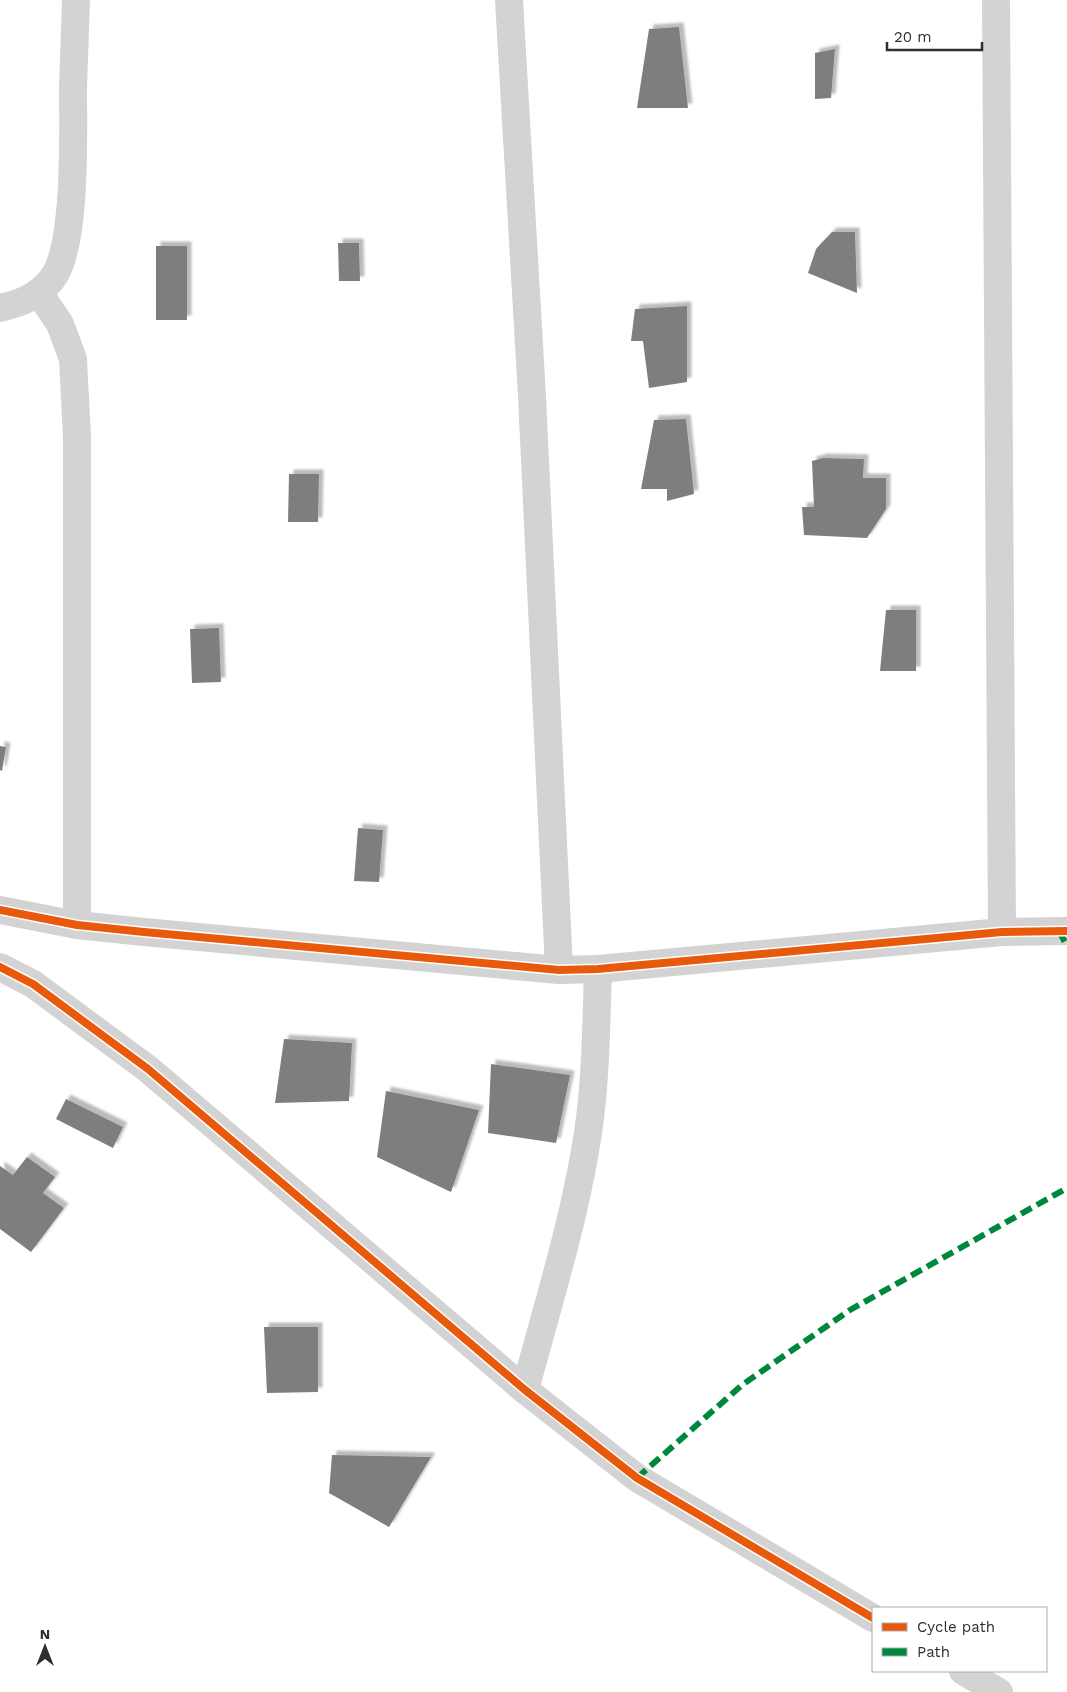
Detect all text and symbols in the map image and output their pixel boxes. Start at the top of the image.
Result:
scale bar [887,20,982,52]
text: 20 m [894,28,932,46]
legend [872,1607,1047,1672]
text: Cycle path [917,1618,995,1636]
north arrow [20,1622,70,1672]
text: N [40,1626,50,1642]
text: Path [917,1643,950,1661]

